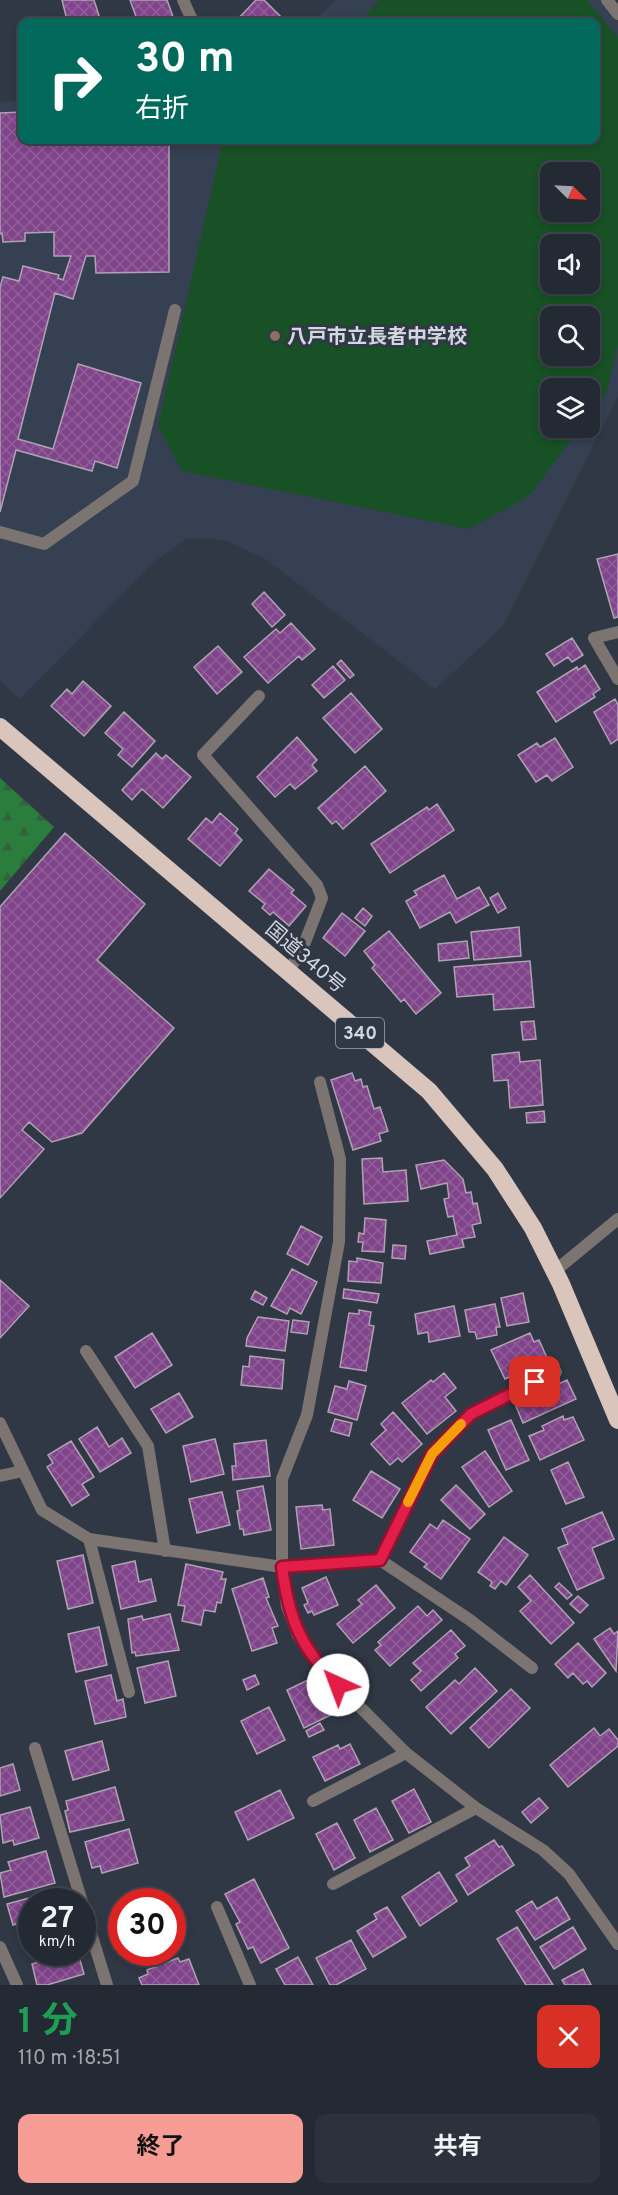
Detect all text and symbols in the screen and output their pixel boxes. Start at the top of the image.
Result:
text: 30 m [135,34,234,87]
icon: right [36,42,114,120]
text: 右折 [135,93,189,127]
north arrow [540,162,600,222]
map controls [540,162,600,438]
button: sound [540,234,600,294]
button: search [540,306,600,366]
place label: 八戸市立長者中学校 [287,325,467,351]
marker: 八戸市立長者中学校 [268,329,282,343]
button: layers [540,378,600,438]
street label: 国道340号 [259,917,350,1000]
road number: 340 [336,1018,384,1048]
pin [509,1356,560,1407]
icon: arrive [518,1365,551,1398]
position arrow [306,1653,370,1717]
speed limit sign: 30 [108,1888,186,1966]
text: 27 [40,1901,74,1938]
text: km/h [39,1933,75,1952]
text: 1 分 [18,2000,77,2046]
button: close [537,2005,600,2068]
text: 110 m · 18:51 [18,2046,121,2072]
button: 終了 [18,2114,303,2183]
button: 共有 [315,2114,600,2183]

